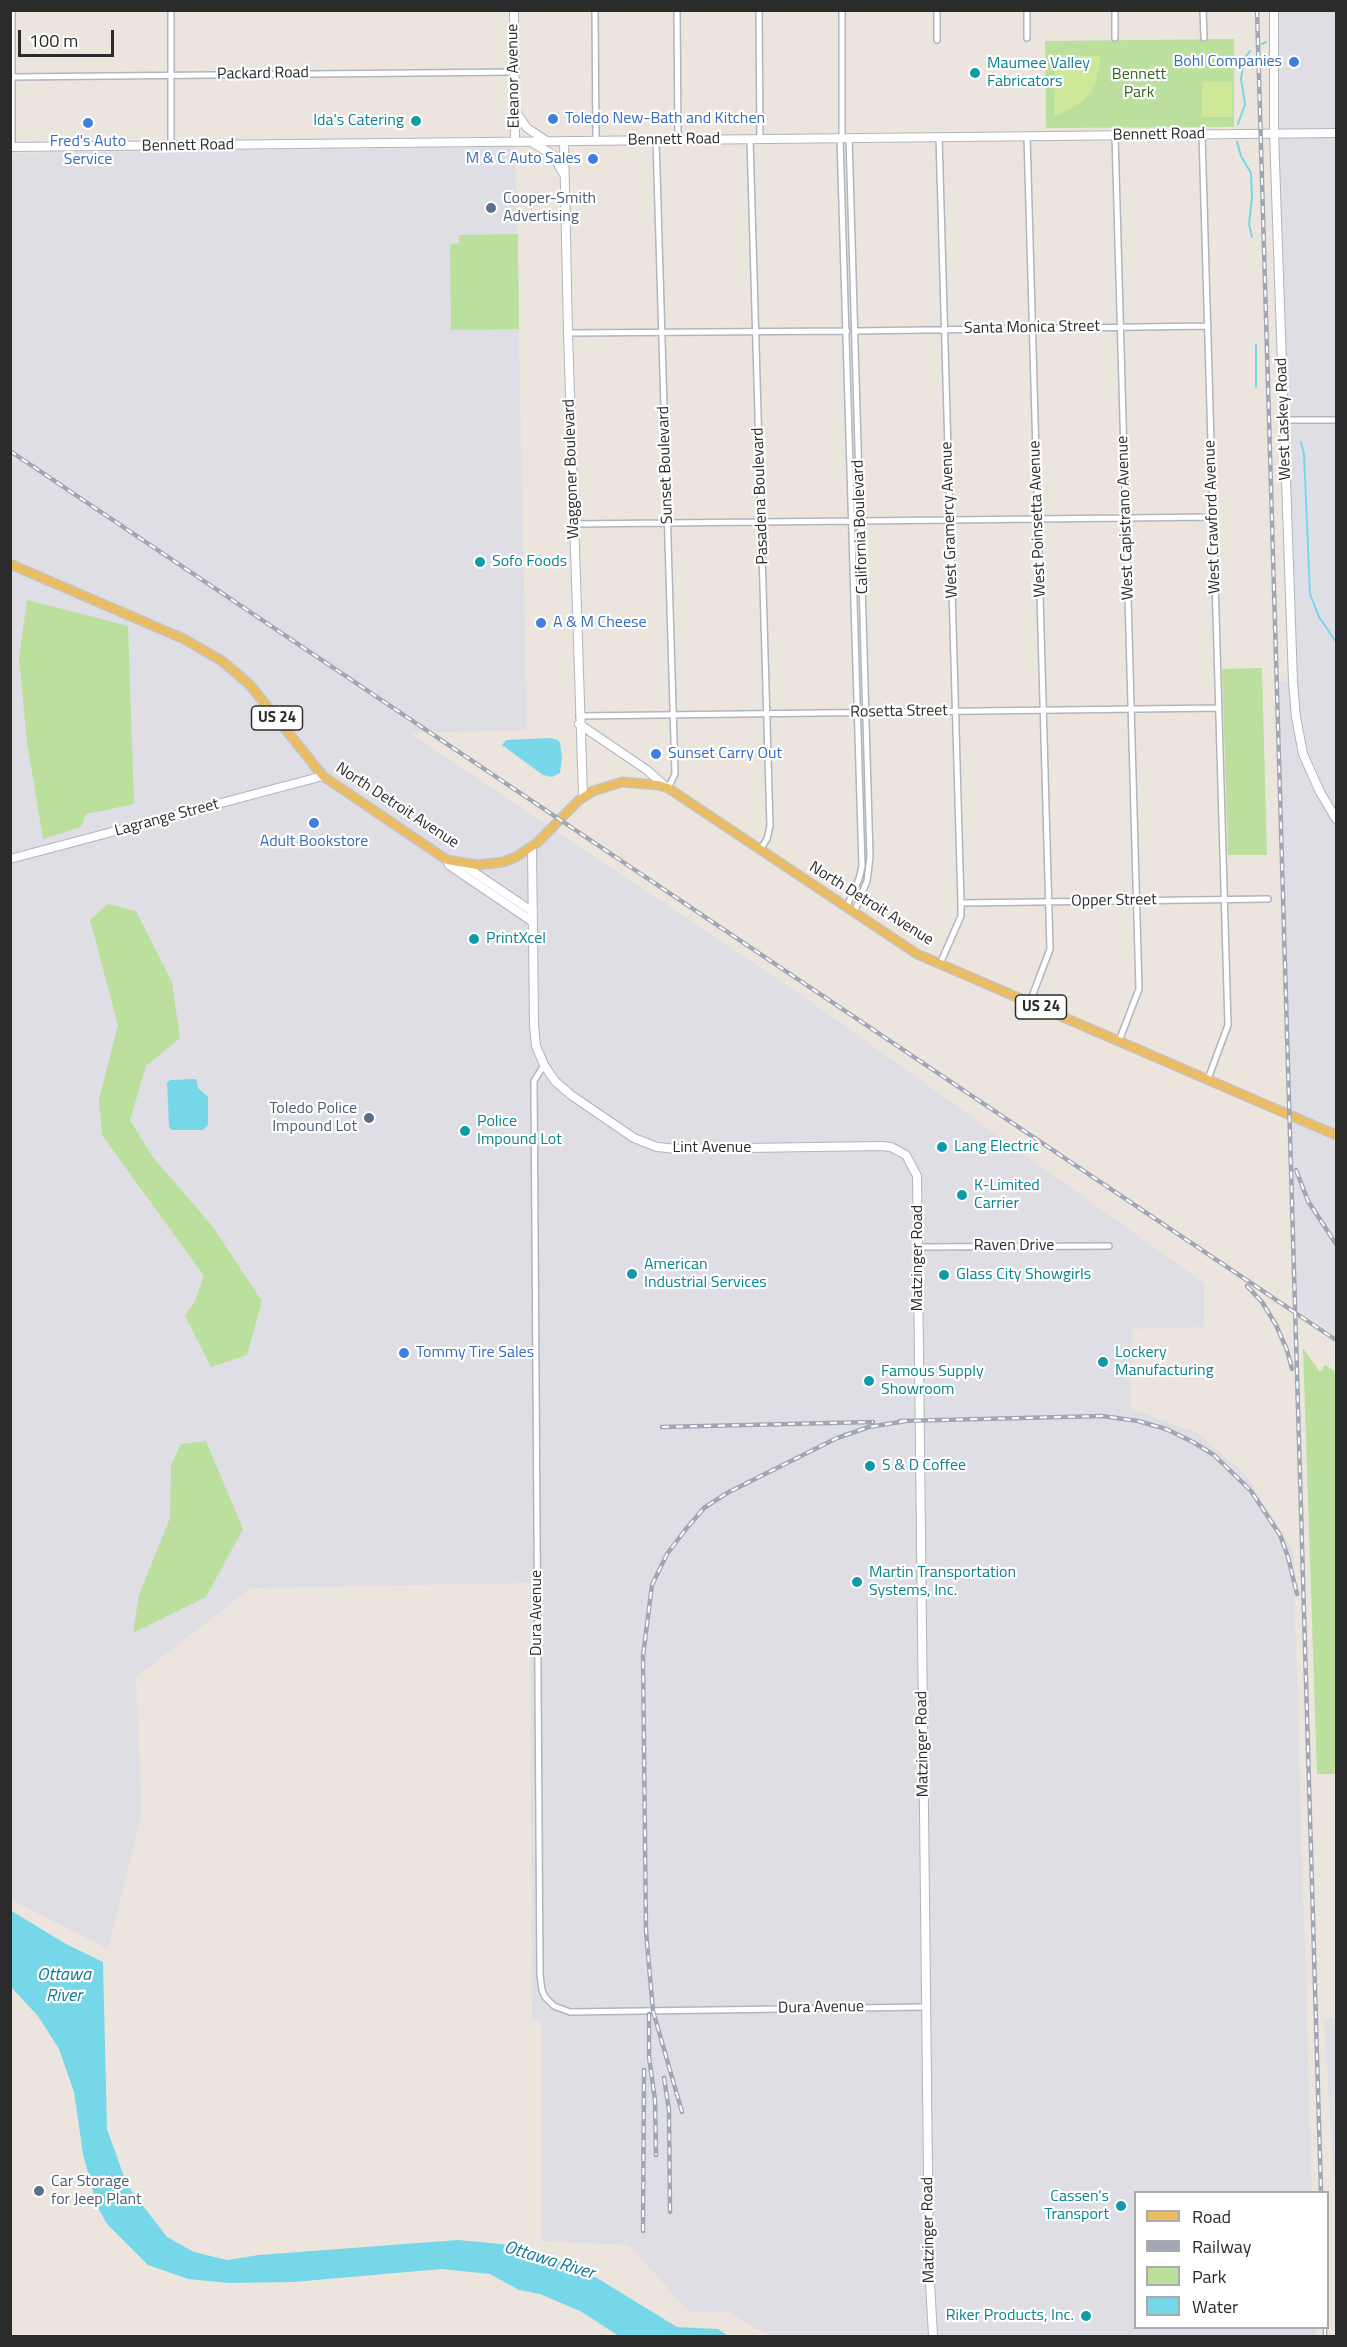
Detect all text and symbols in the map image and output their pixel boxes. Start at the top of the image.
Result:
scale bar [21,18,117,56]
street label: Eleanor Avenue [503,23,525,129]
text: 100 m [29,27,78,54]
place label: Bohl Companies [1173,52,1282,72]
place label: Maumee Valley Fabricators [987,54,1090,92]
marker: Bohl Companies [1287,55,1301,69]
street label: Packard Road [217,64,309,84]
park label: Bennett Park [1112,65,1166,103]
marker: Maumee Valley Fabricators [968,66,982,80]
place label: Toledo New-Bath and Kitchen [565,109,765,129]
place label: Ida's Catering [313,111,404,131]
marker: Toledo New-Bath and Kitchen [546,112,560,126]
marker: Ida's Catering [409,114,423,128]
marker: Fred's Auto Service [81,116,95,130]
street label: Bennett Road [1113,125,1205,145]
street label: Bennett Road [628,130,720,150]
place label: Fred's Auto Service [50,132,126,170]
street label: Bennett Road [142,136,234,156]
place label: M & C Auto Sales [466,149,581,169]
marker: M & C Auto Sales [586,152,600,166]
place label: Cooper-Smith Advertising [503,189,596,227]
marker: Cooper-Smith Advertising [484,201,498,215]
street label: Santa Monica Street [964,317,1100,339]
street label: West Laskey Road [1272,357,1296,481]
street label: Waggoner Boulevard [560,399,584,539]
street label: Sunset Boulevard [654,406,678,524]
street label: Pasadena Boulevard [749,427,773,565]
street label: West Capistrano Avenue [1114,436,1138,600]
street label: West Poinsetta Avenue [1026,440,1050,598]
street label: West Crawford Avenue [1201,440,1225,594]
street label: West Gramercy Avenue [938,441,962,599]
street label: California Boulevard [849,459,873,595]
place label: Sofo Foods [492,552,567,572]
marker: Sofo Foods [473,555,487,569]
place label: A & M Cheese [553,613,647,633]
marker: A & M Cheese [534,616,548,630]
street label: Rosetta Street [850,702,948,722]
road number: US 24 [252,706,302,730]
place label: Sunset Carry Out [668,744,782,764]
marker: Sunset Carry Out [649,747,663,761]
street label: North Detroit Avenue [332,759,462,853]
street label: Lagrange Street [113,795,221,841]
marker: Adult Bookstore [307,816,321,830]
place label: Adult Bookstore [260,832,368,852]
street label: North Detroit Avenue [805,858,937,950]
street label: Opper Street [1071,891,1157,911]
place label: PrintXcel [486,929,546,949]
marker: PrintXcel [467,932,481,946]
road number: US 24 [1016,995,1066,1019]
place label: Toledo Police Impound Lot [269,1099,357,1137]
marker: Toledo Police Impound Lot [362,1111,376,1125]
place label: Police Impound Lot [477,1112,562,1150]
marker: Police Impound Lot [458,1124,472,1138]
place label: Lang Electric [954,1137,1039,1157]
street label: Lint Avenue [673,1138,751,1158]
marker: Lang Electric [935,1140,949,1154]
place label: K-Limited Carrier [974,1176,1040,1214]
marker: K-Limited Carrier [955,1188,969,1202]
street label: Matzinger Road [908,1205,928,1311]
street label: Raven Drive [974,1236,1054,1256]
place label: American Industrial Services [644,1255,767,1293]
place label: Glass City Showgirls [956,1265,1091,1285]
marker: American Industrial Services [625,1267,639,1281]
marker: Glass City Showgirls [937,1268,951,1282]
place label: Tommy Tire Sales [416,1343,534,1363]
place label: Lockery Manufacturing [1115,1343,1214,1381]
marker: Tommy Tire Sales [397,1346,411,1360]
marker: Lockery Manufacturing [1096,1355,1110,1369]
place label: Famous Supply Showroom [881,1362,984,1400]
marker: Famous Supply Showroom [862,1374,876,1388]
place label: S & D Coffee [882,1456,966,1476]
marker: S & D Coffee [863,1459,877,1473]
place label: Martin Transportation Systems, Inc. [869,1563,1016,1601]
street label: Dura Avenue [527,1570,547,1656]
marker: Martin Transportation Systems, Inc. [850,1575,864,1589]
street label: Matzinger Road [912,1691,934,1797]
water label: Ottawa River [37,1965,91,2008]
street label: Dura Avenue [778,1998,864,2018]
place label: Car Storage for Jeep Plant [51,2172,142,2210]
street label: Matzinger Road [918,2177,940,2283]
marker: Car Storage for Jeep Plant [32,2184,46,2198]
place label: Cassen's Transport [1044,2187,1109,2225]
legend [1134,2191,1329,2329]
marker: Cassen's Transport [1114,2199,1128,2213]
text: Road [1192,2203,1231,2230]
text: Railway [1192,2233,1251,2260]
water label: Ottawa River [501,2237,597,2285]
text: Park [1192,2263,1226,2290]
text: Water [1192,2293,1238,2320]
place label: Riker Products, Inc. [946,2306,1074,2326]
marker: Riker Products, Inc. [1079,2309,1093,2323]

